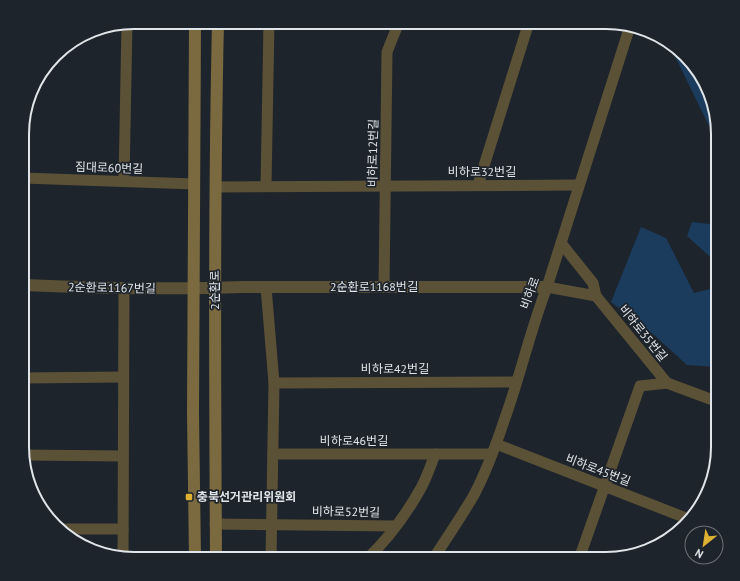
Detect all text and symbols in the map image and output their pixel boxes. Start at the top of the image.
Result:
street label: 비하로12번길 [364,119,381,187]
street label: 짐대로60번길 [75,159,143,176]
street label: 비하로32번길 [448,164,516,179]
street label: 2순환로 [207,270,222,310]
street label: 비하로 [517,275,542,311]
street label: 2순환로1167번길 [68,279,156,296]
street label: 2순환로1168번길 [330,279,418,294]
street label: 비하로35번길 [616,301,671,364]
street label: 비하로42번길 [361,361,429,376]
street label: 비하로46번길 [320,433,388,448]
street label: 비하로45번길 [564,450,633,489]
place label: 충북선거관리위원회 [197,489,296,504]
marker: 충북선거관리위원회 [184,492,194,502]
street label: 비하로52번길 [312,503,380,520]
north arrow [684,525,724,565]
text: N [692,546,706,562]

